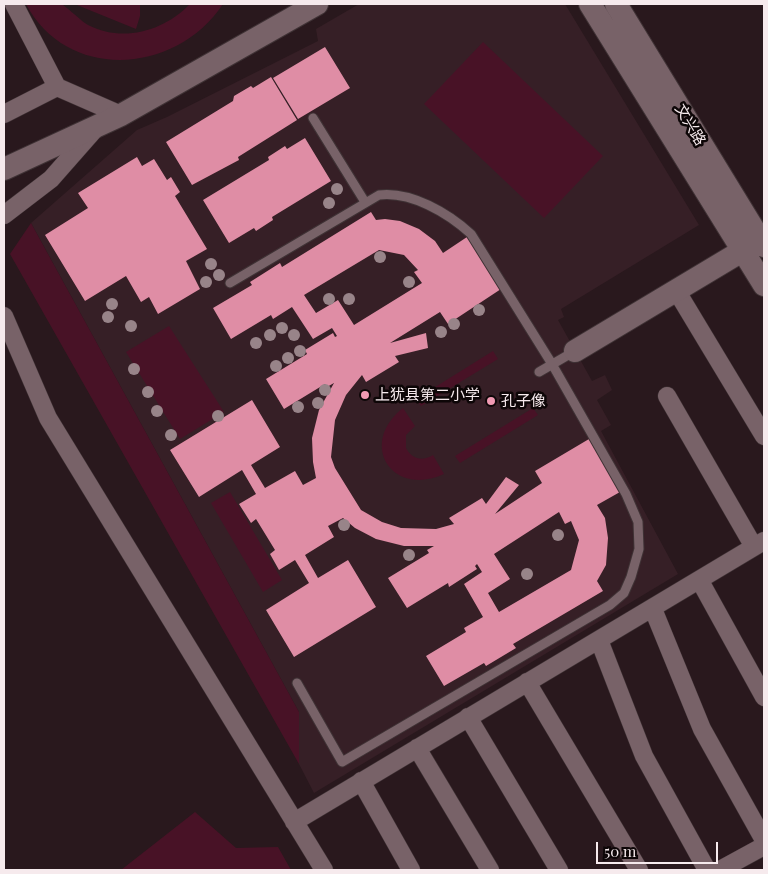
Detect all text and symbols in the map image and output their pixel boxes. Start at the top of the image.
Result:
street label: 文兴路 [671,101,709,149]
place label: 上犹县第二小学 [375,386,480,404]
marker: 上犹县第二小学 [359,389,371,401]
place label: 孔子像 [501,392,546,410]
marker: 孔子像 [485,395,497,407]
scale bar [598,832,720,864]
text: 50 m [604,841,636,861]

